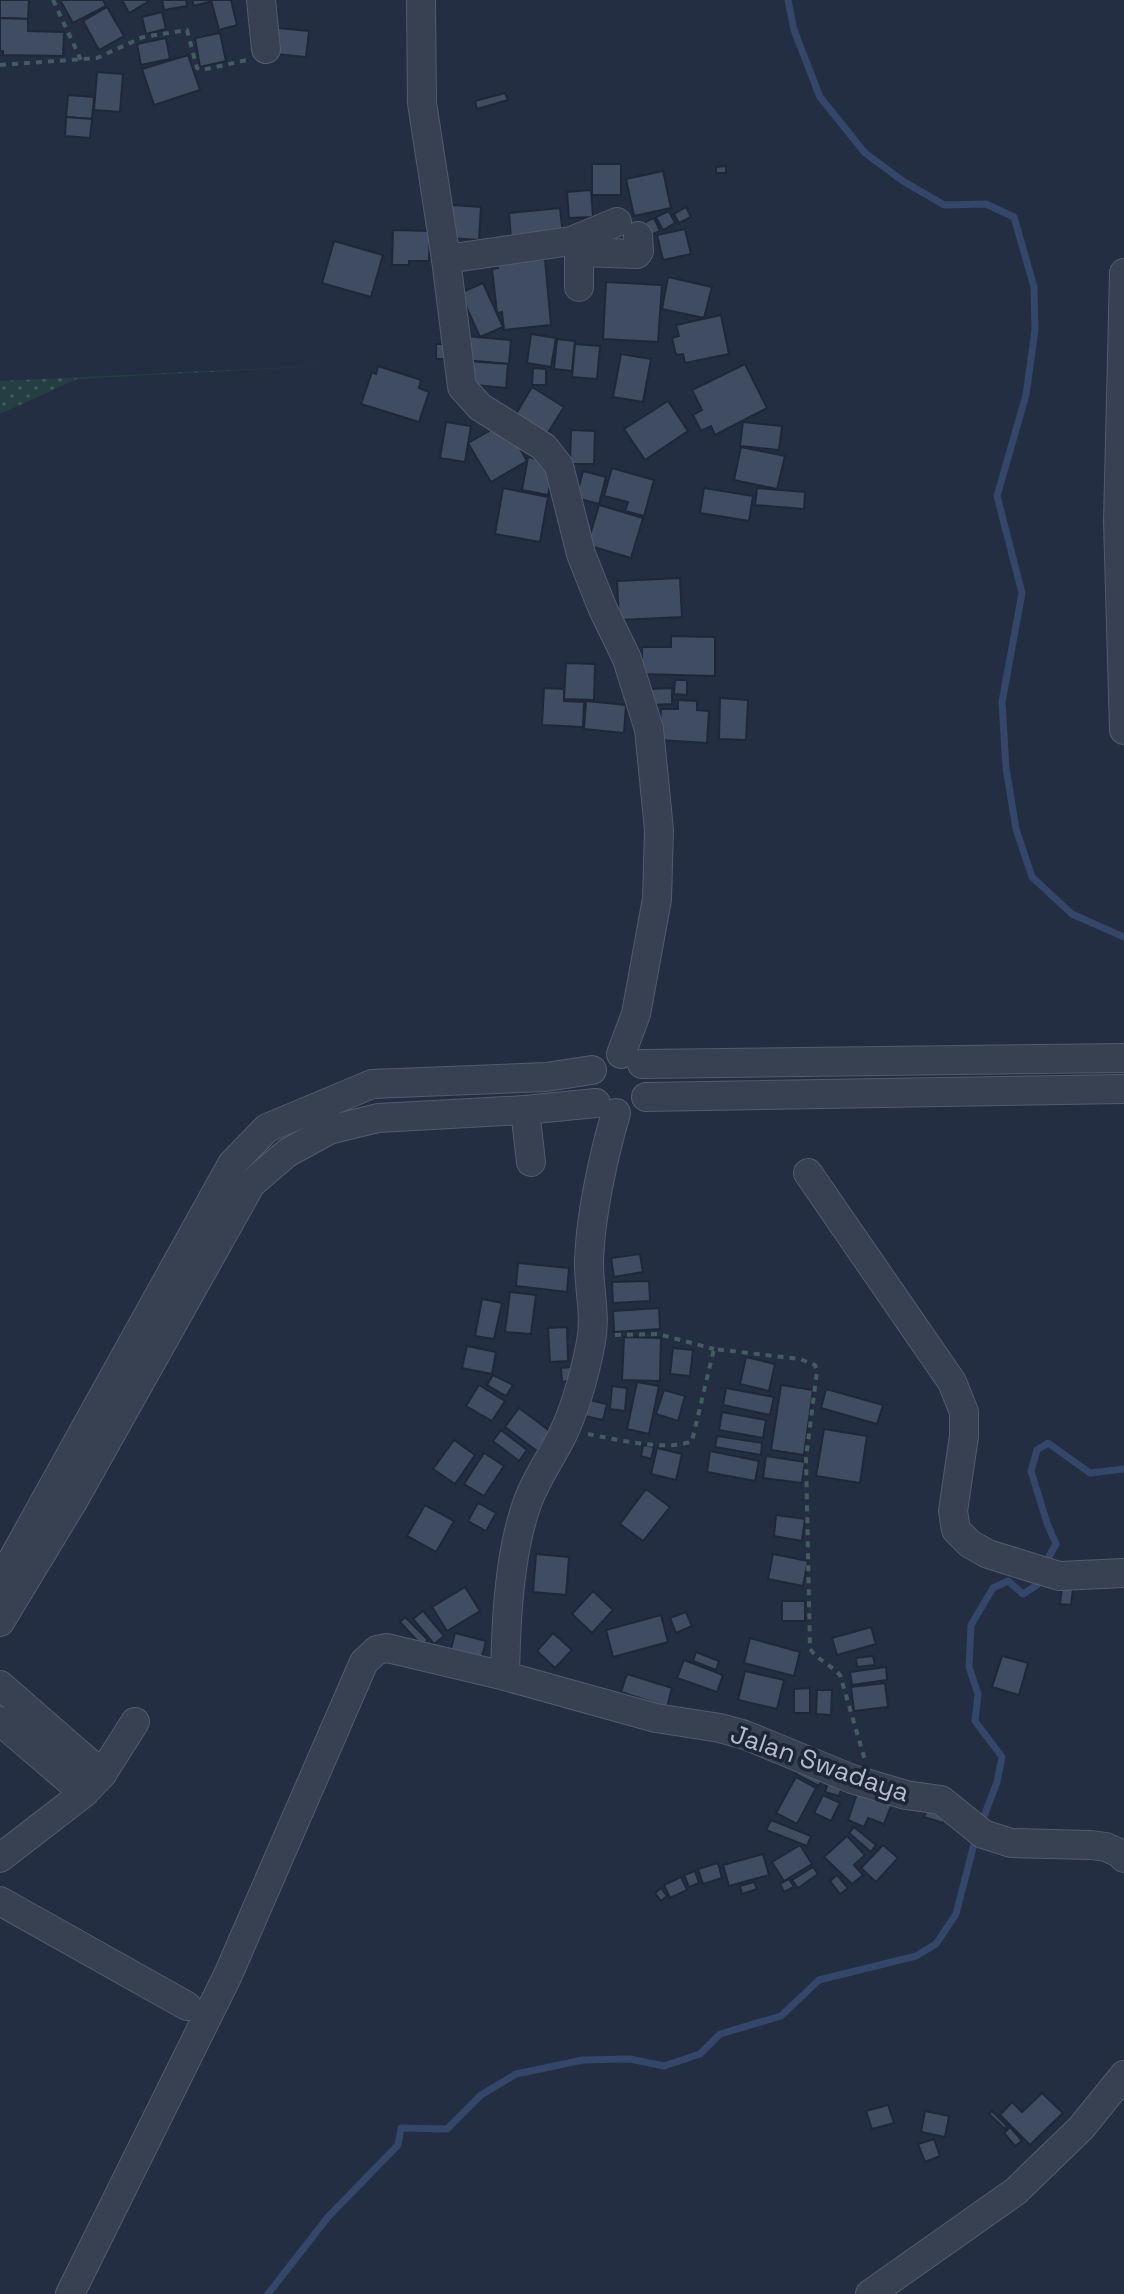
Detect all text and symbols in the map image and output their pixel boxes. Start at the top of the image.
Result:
street label: Jalan Swadaya [726,1716,914,1810]

